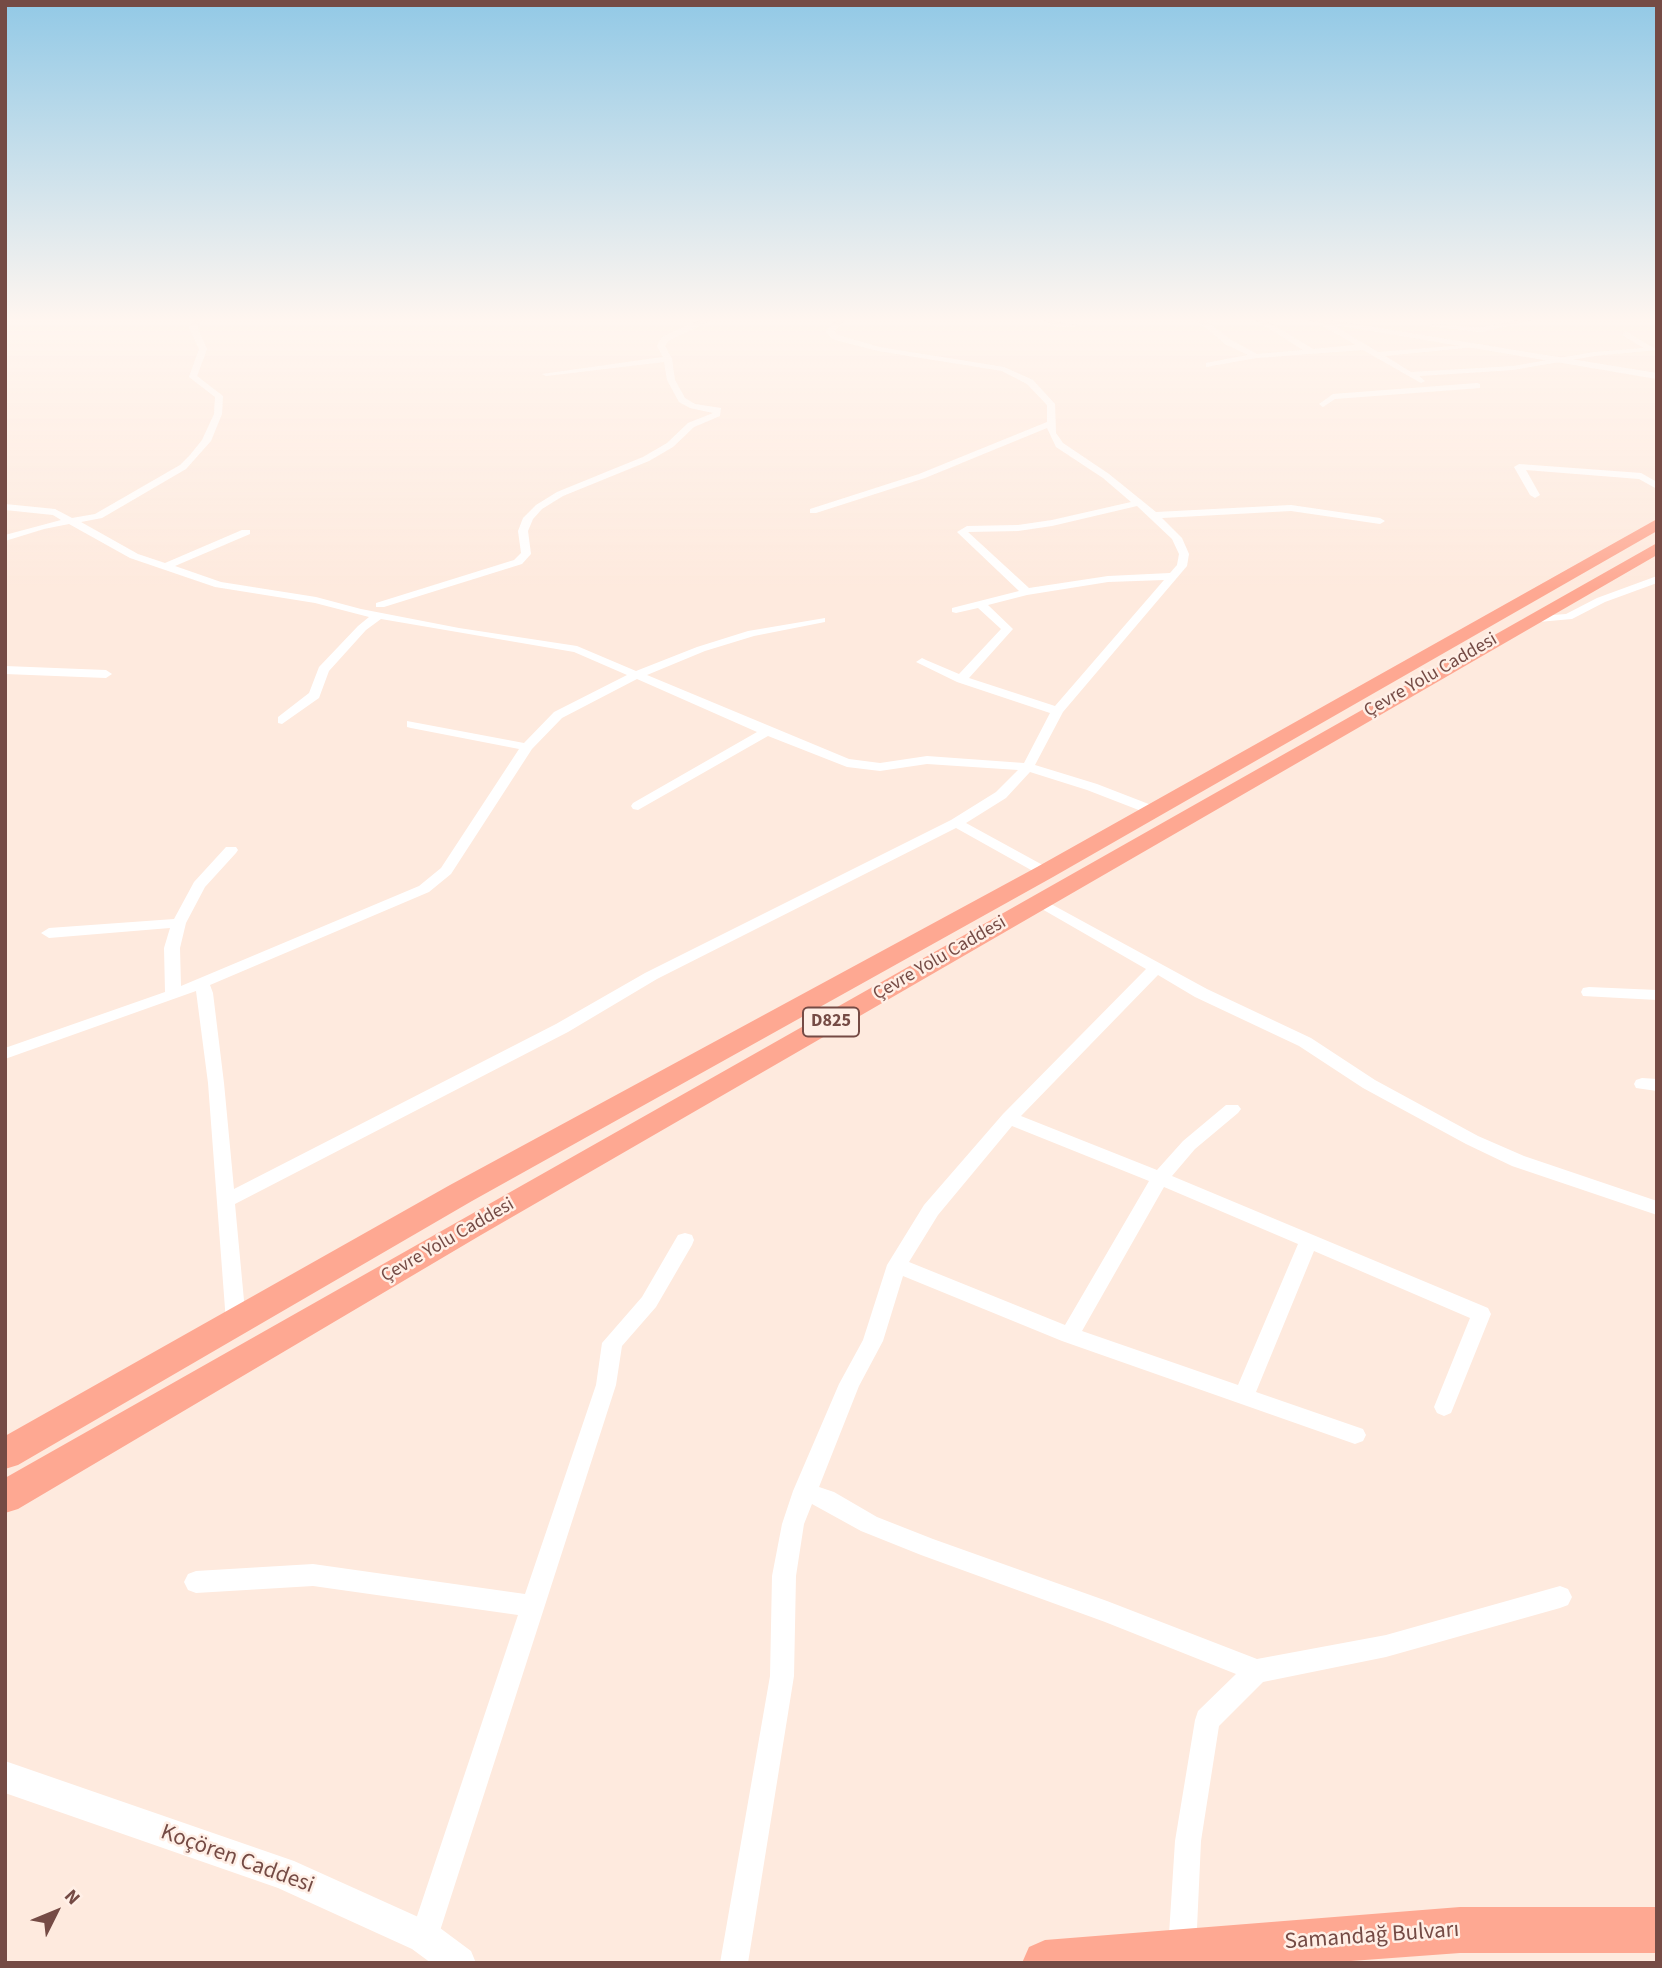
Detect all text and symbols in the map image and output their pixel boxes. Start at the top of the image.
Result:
street label: Çevre Yolu Caddesi [1360,629,1502,723]
street label: Çevre Yolu Caddesi [869,912,1011,1006]
road number: D825 [803,1007,859,1036]
street label: Çevre Yolu Caddesi [377,1194,519,1288]
street label: Koçören Caddesi [156,1819,318,1901]
north arrow [21,1877,91,1947]
text: N [58,1884,86,1911]
street label: Samandağ Bulvarı [1284,1917,1460,1957]

